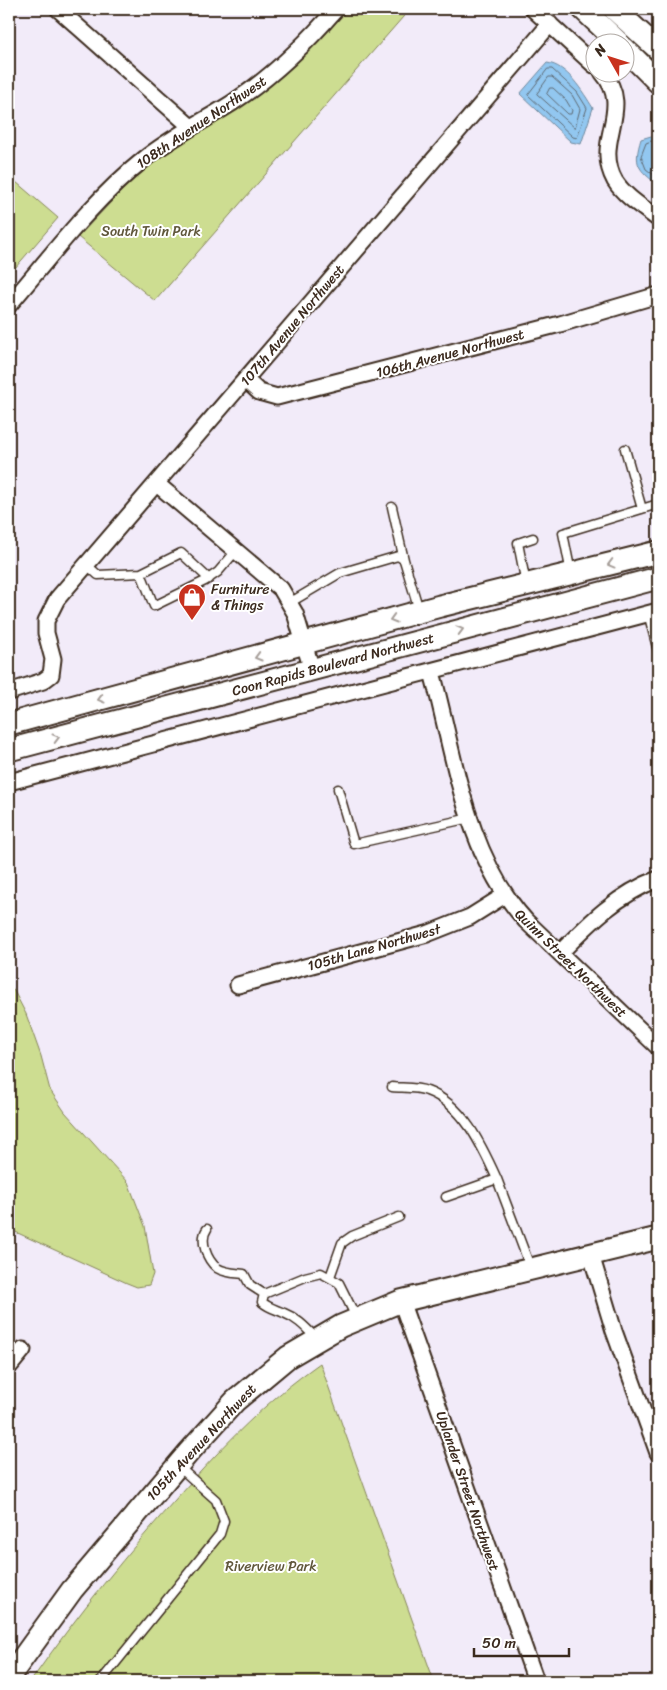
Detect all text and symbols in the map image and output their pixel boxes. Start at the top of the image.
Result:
north arrow [584,32,634,82]
text: N [587,38,613,63]
street label: 108th Avenue Northwest [131,69,272,176]
park label: South Twin Park [101,219,201,244]
street label: 107th Avenue Northwest [234,259,351,392]
street label: 106th Avenue Northwest [373,322,527,385]
one-way arrow [608,559,616,569]
place label: Furniture & Things [211,577,269,618]
shop icon: Furniture & Things [177,582,207,621]
one-way arrow [389,614,398,624]
street label: Coon Rapids Boulevard Northwest [229,625,437,704]
one-way arrow [456,625,465,636]
one-way arrow [254,652,262,662]
one-way arrow [97,694,105,704]
one-way arrow [51,733,59,743]
street label: Quinn Street Northwest [508,903,633,1024]
street label: 105th Lane Northwest [305,916,445,978]
street label: 105th Avenue Northwest [140,1378,263,1507]
street label: Uplander Street Northwest [428,1408,507,1575]
park label: Riverview Park [225,1554,317,1579]
scale bar [474,1625,570,1657]
text: 50 m [482,1630,517,1656]

